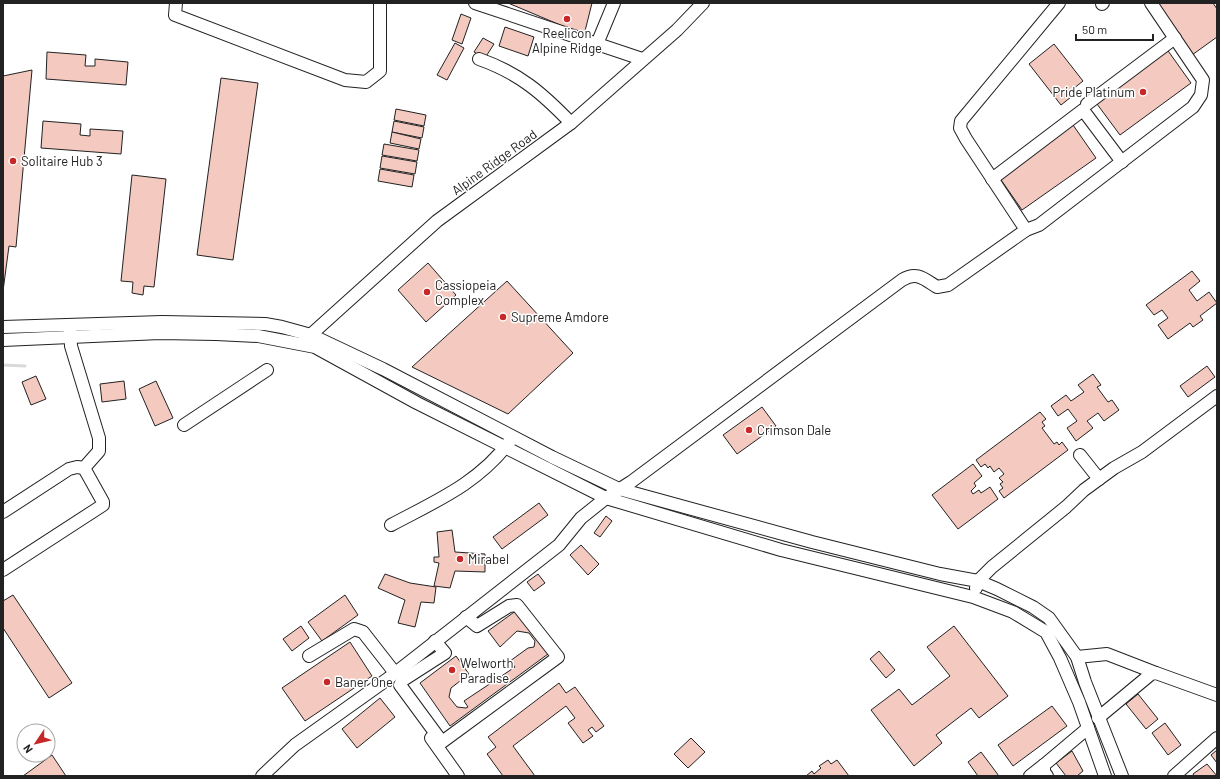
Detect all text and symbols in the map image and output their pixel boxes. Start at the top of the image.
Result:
marker: Reelicon Alpine Ridge [562,14,572,24]
scale bar [1076,16,1153,42]
text: 50 m [1082,22,1107,36]
place label: Reelicon Alpine Ridge [532,25,602,56]
place label: Pride Platinum [1053,84,1135,100]
marker: Pride Platinum [1138,87,1148,97]
street label: Alpine Ridge Road [448,126,540,198]
place label: Solitaire Hub 3 [21,153,103,169]
marker: Solitaire Hub 3 [8,156,18,166]
place label: Cassiopeia Complex [435,277,496,308]
marker: Cassiopeia Complex [422,287,432,297]
place label: Supreme Amdore [511,309,609,325]
marker: Supreme Amdore [498,312,508,322]
place label: Crimson Dale [757,422,831,438]
marker: Crimson Dale [744,425,754,435]
place label: Mirabel [468,551,509,567]
marker: Mirabel [455,554,465,564]
place label: Welworth Paradise [460,655,514,686]
marker: Welworth Paradise [447,665,457,675]
place label: Baner One [335,674,393,690]
marker: Baner One [322,677,332,687]
north arrow [16,723,56,763]
text: N [20,742,35,756]

